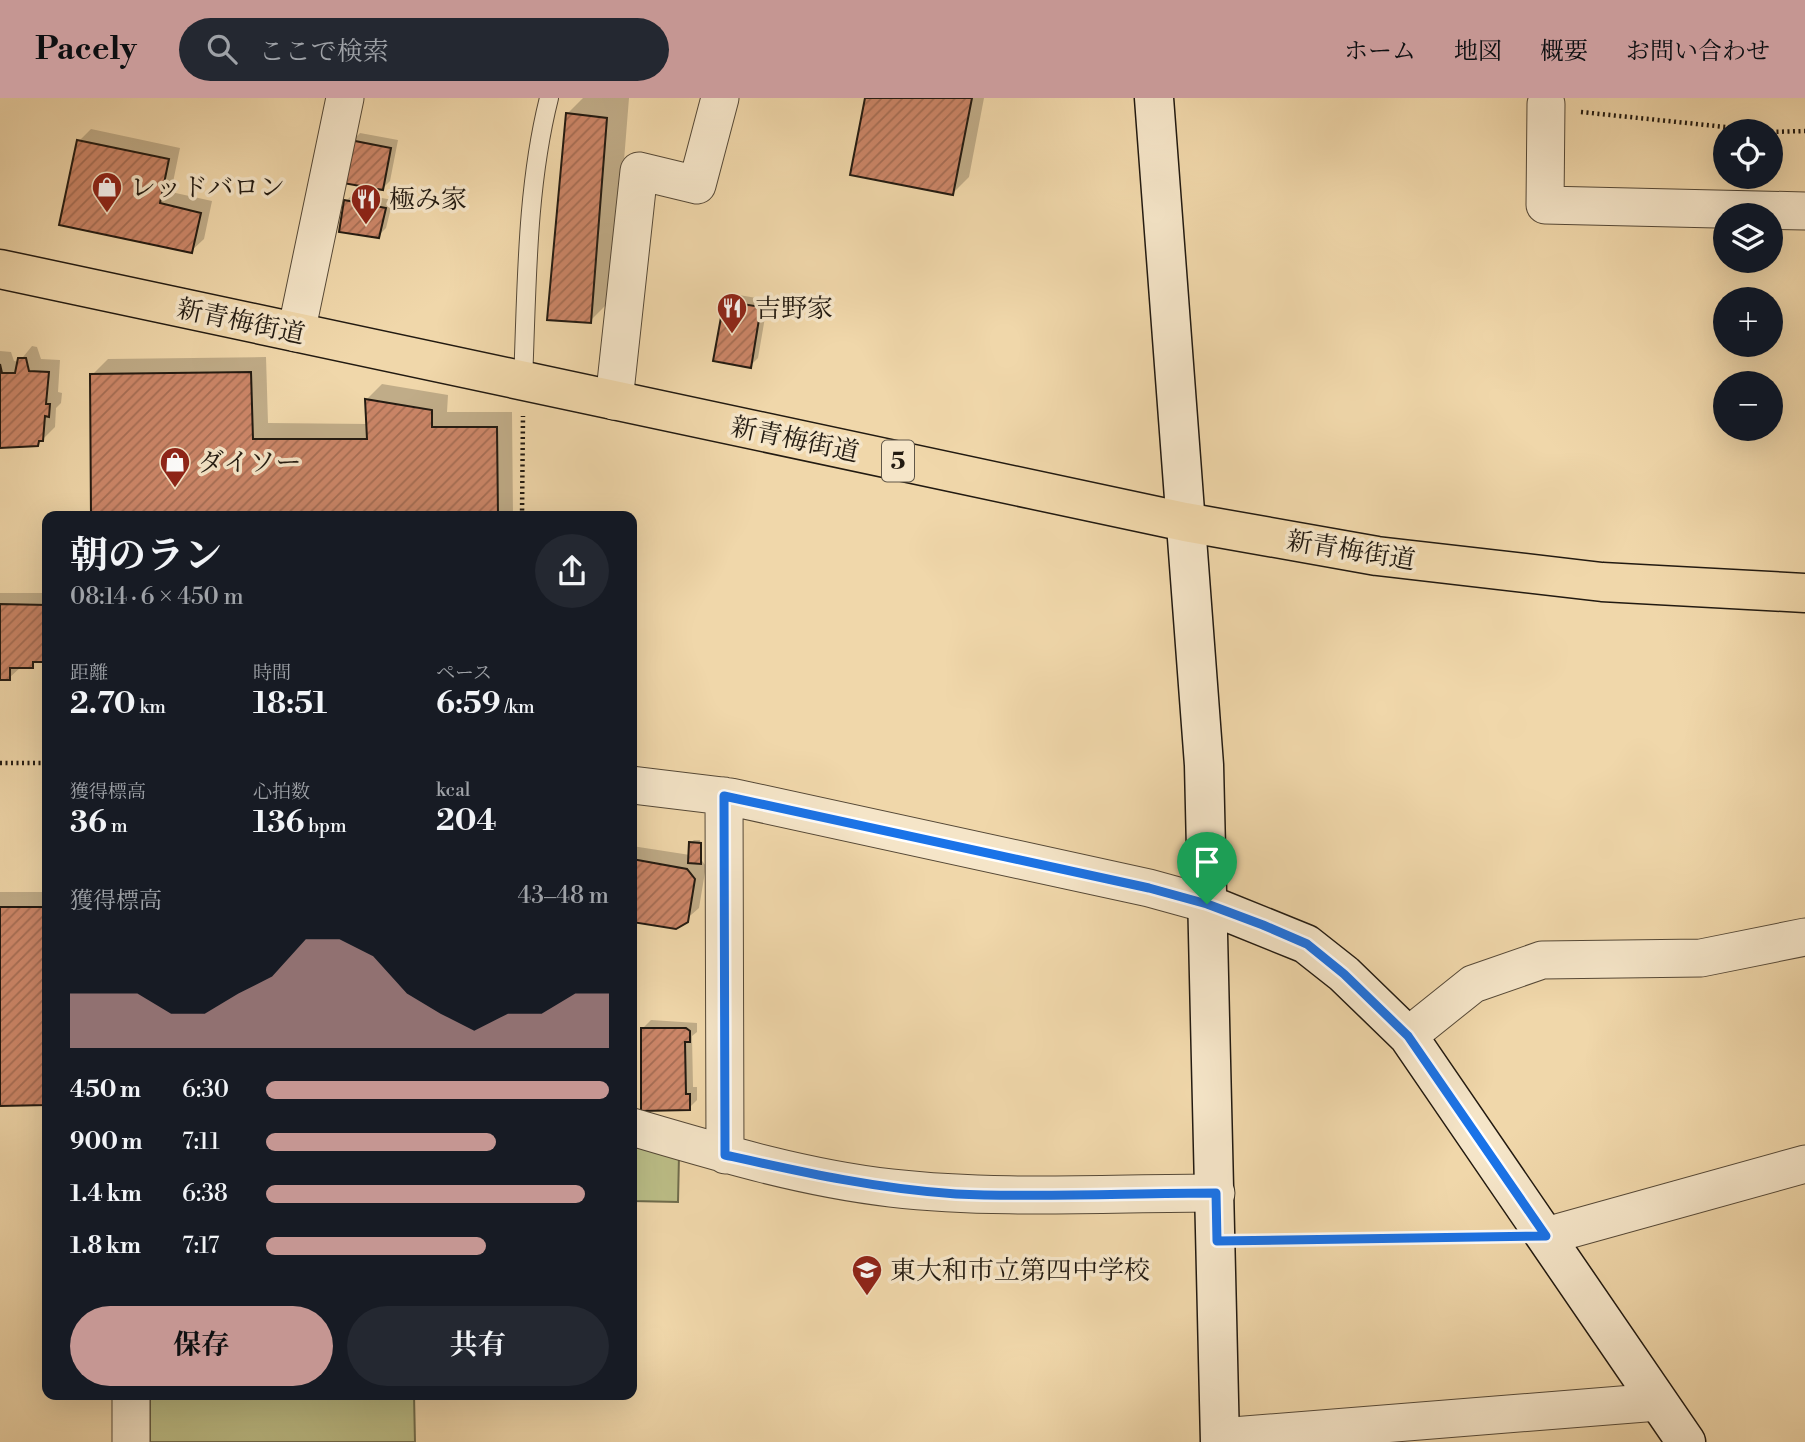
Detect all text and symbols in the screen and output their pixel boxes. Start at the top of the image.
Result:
search box [179,18,669,81]
text: Pacely [35,29,137,70]
icon: search [203,30,241,68]
text: ここで検索 [259,36,389,68]
text: ホーム [1344,37,1416,67]
text: 地図 [1454,37,1502,67]
text: 概要 [1540,37,1588,67]
text: お問い合わせ [1626,37,1770,67]
map controls [1713,119,1783,441]
button: locate [1713,119,1783,189]
shop icon: レッドバロン [90,170,124,214]
place label: レッドバロン [130,172,285,204]
restaurant icon: 極み家 [349,182,383,226]
place label: 極み家 [389,184,467,216]
button: layers [1713,203,1783,273]
button: + [1713,287,1783,357]
restaurant icon: 吉野家 [715,291,749,335]
street label: 新青梅街道 [174,293,308,351]
place label: 吉野家 [755,293,833,325]
button: − [1713,371,1783,441]
street label: 新青梅街道 [728,411,862,469]
road number: 5 [882,440,914,482]
shop icon: ダイソー [158,445,192,489]
place label: ダイソー [198,447,301,479]
street label: 新青梅街道 [1284,525,1418,577]
text: 朝のラン [70,533,222,580]
button: share [535,534,609,608]
text: 08:14 · 6 × 450 m [70,583,244,611]
text: 距離 [70,661,108,685]
text: 時間 [253,661,291,685]
text: ペース [436,661,492,685]
text: 2.70 [70,685,136,723]
text: 18:51 [253,685,327,723]
text: 6:59 [436,685,501,723]
text: km [136,695,166,719]
text: /km [501,695,535,719]
text: kcal [436,778,470,802]
text: 獲得標高 [70,780,146,804]
text: 心拍数 [253,780,310,804]
text: 204 [436,802,497,840]
text: 36 [70,804,107,842]
text: 136 [253,804,304,842]
text: m [107,814,128,838]
text: bpm [304,814,347,838]
pin [1177,832,1237,904]
icon: arrive [1188,843,1226,881]
text: 43–48 m [518,882,609,910]
text: 獲得標高 [70,887,162,915]
text: 450 m [70,1076,141,1104]
text: 6:30 [182,1076,229,1104]
text: 900 m [70,1128,143,1156]
text: 7:11 [182,1128,220,1156]
text: 1.4 km [70,1180,142,1208]
text: 6:38 [182,1180,228,1208]
text: 1.8 km [70,1232,141,1260]
text: 7:17 [182,1232,219,1260]
school or university icon: 東大和市立第四中学校 [850,1253,884,1297]
place label: 東大和市立第四中学校 [890,1255,1150,1287]
button: 保存 [70,1306,333,1386]
button: 共有 [347,1306,609,1386]

